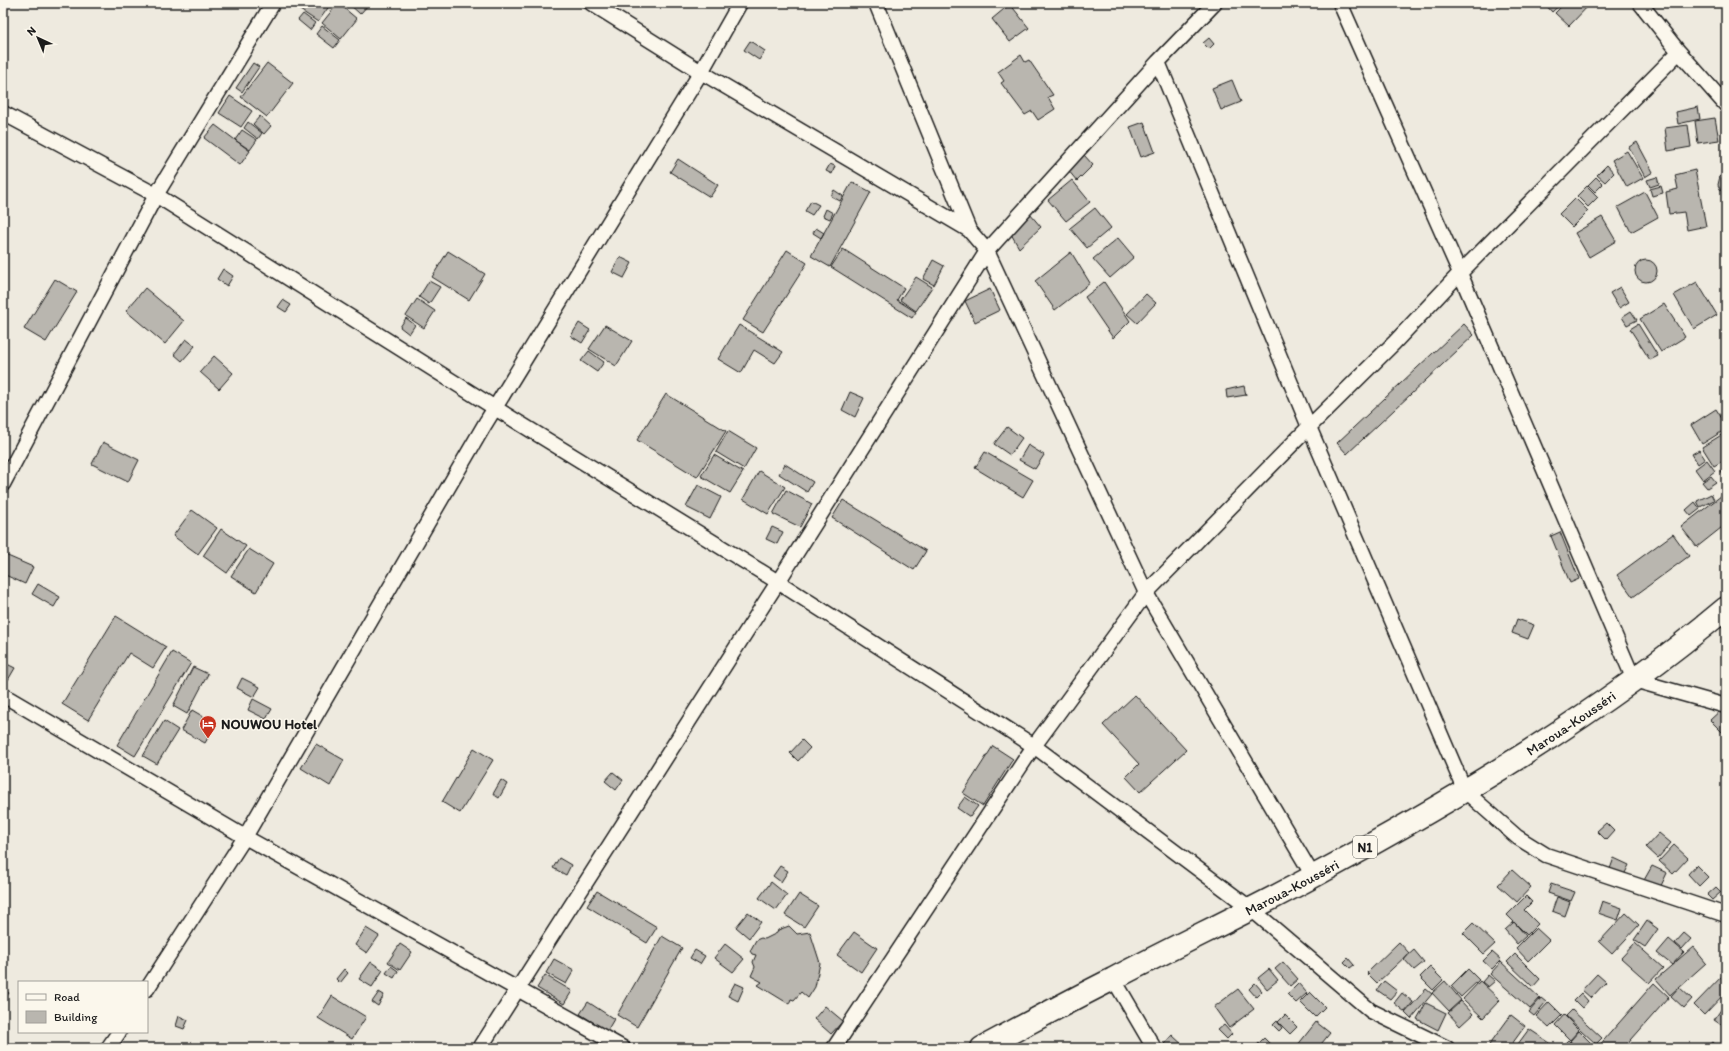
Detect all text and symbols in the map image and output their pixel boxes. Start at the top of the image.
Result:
north arrow [18,18,58,58]
text: N [24,24,39,38]
street label: Maroua-Kousséri [1523,688,1619,760]
hotel icon: NOUWOU Hotel [198,714,218,739]
place label: NOUWOU Hotel [221,716,318,733]
road number: N1 [1353,836,1377,858]
street label: Maroua-Kousséri [1242,856,1342,920]
legend [18,981,148,1033]
text: Road [54,990,80,1004]
text: Building [54,1010,98,1024]

